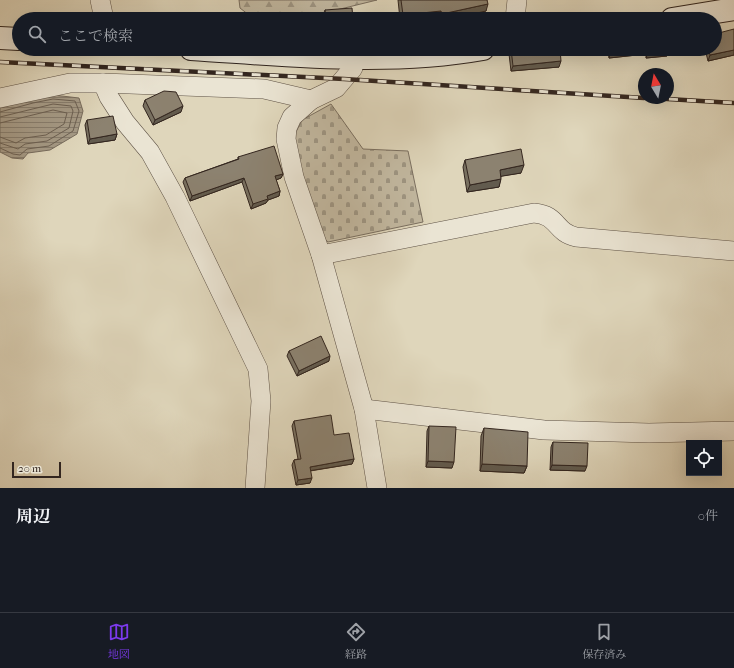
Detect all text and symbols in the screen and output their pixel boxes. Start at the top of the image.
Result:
search box [12,12,722,56]
icon: search [26,23,48,45]
text: ここで検索 [58,27,133,45]
north arrow [638,68,674,104]
map controls [686,440,722,476]
button: locate [686,440,722,476]
scale bar [12,460,61,479]
text: 20 m [18,462,41,475]
text: 周辺 [16,506,50,526]
text: 0件 [698,508,718,523]
tab: 地図 [108,621,130,661]
tab: 経路 [345,621,367,661]
tab: 保存済み [582,621,626,661]

